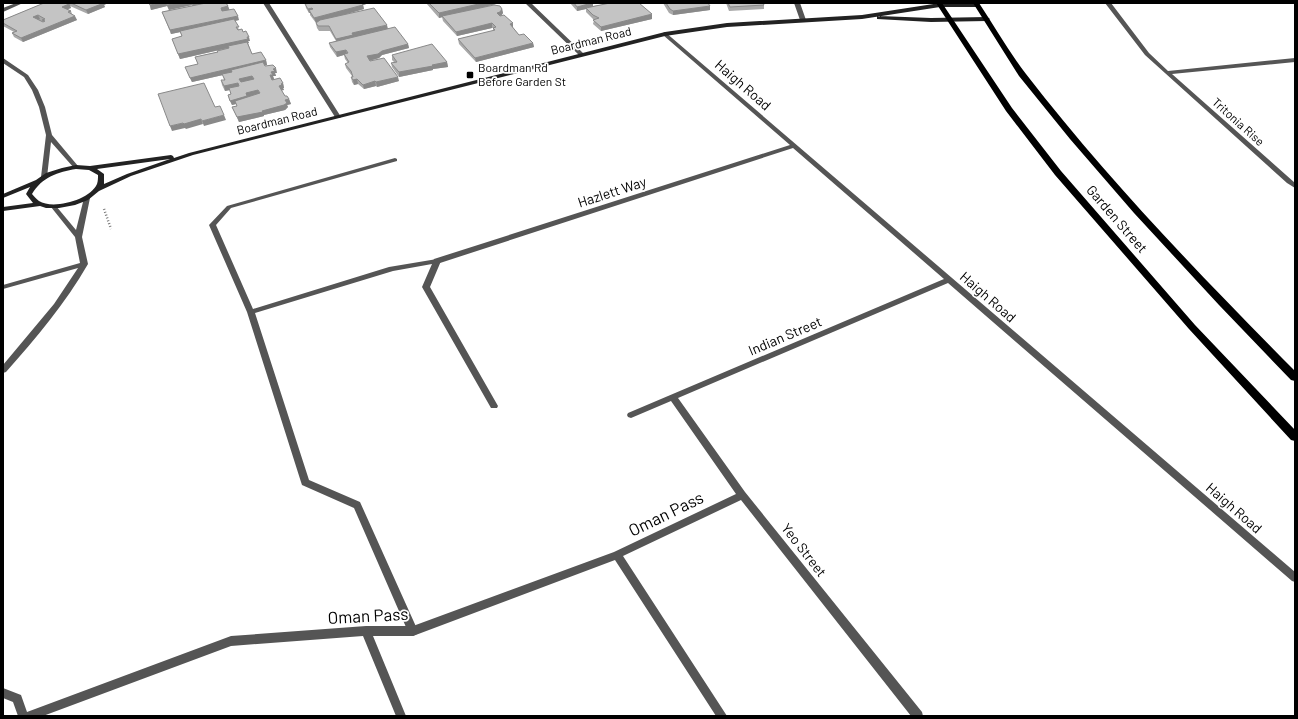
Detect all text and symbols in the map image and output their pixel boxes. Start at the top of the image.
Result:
street label: Boardman Road [549,23,632,57]
street label: Haigh Road [712,56,775,114]
place label: Boardman Rd Before Garden St [478,60,566,88]
marker: Boardman Rd Before Garden St [465,70,475,80]
street label: Tritonia Rise [1210,94,1267,148]
street label: Boardman Road [235,103,318,137]
street label: Hazlett Way [575,172,649,211]
street label: Garden Street [1083,181,1151,256]
street label: Haigh Road [957,268,1020,326]
street label: Indian Street [746,312,824,359]
street label: Haigh Road [1203,479,1266,537]
street label: Oman Pass [625,486,706,540]
street label: Yeo Street [778,520,831,580]
street label: Oman Pass [327,603,409,627]

